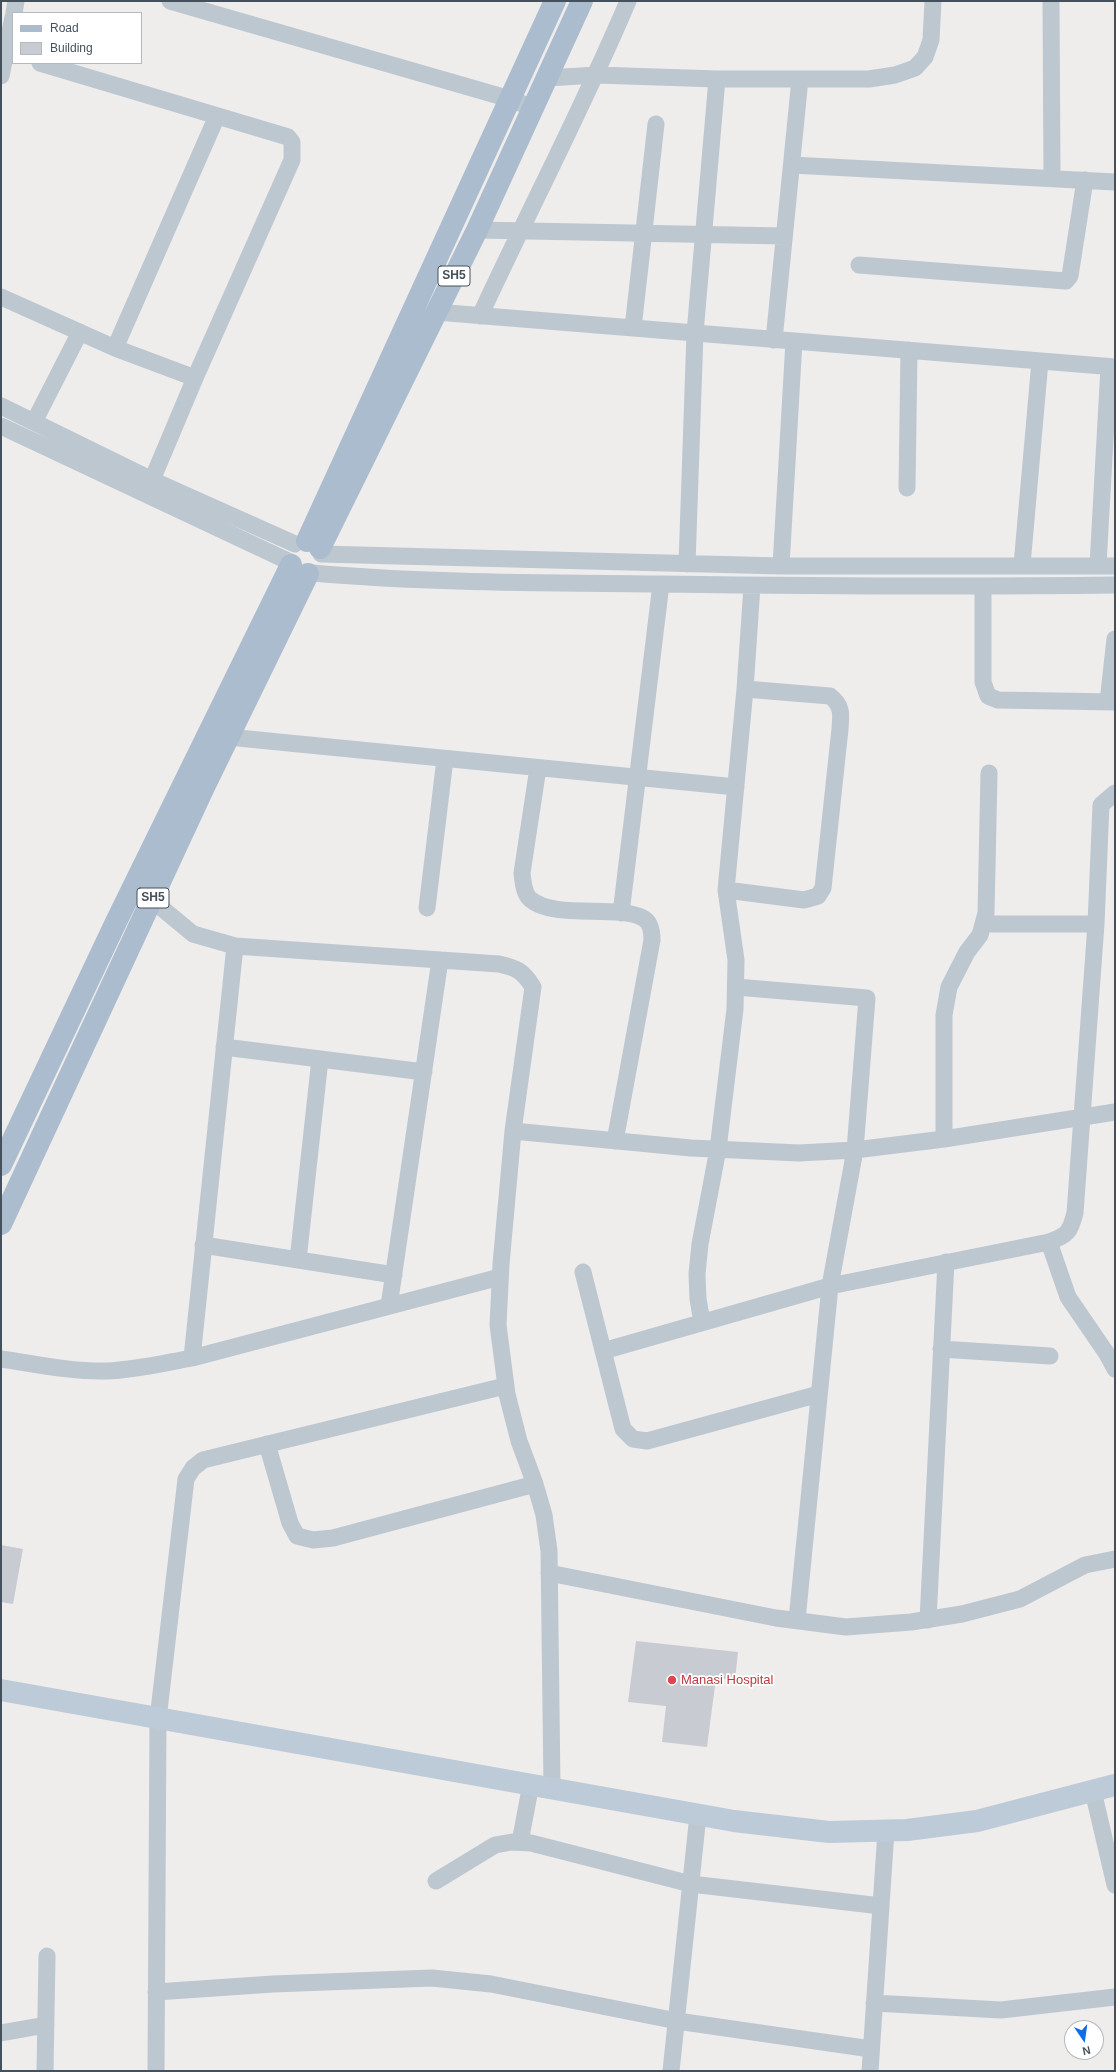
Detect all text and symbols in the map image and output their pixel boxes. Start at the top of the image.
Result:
legend [12,12,142,64]
text: Road [50,21,79,35]
text: Building [50,41,93,55]
road number: SH5 [438,266,470,286]
road number: SH5 [137,888,169,908]
place label: Manasi Hospital [681,1672,773,1688]
marker: Manasi Hospital [666,1674,678,1686]
north arrow [1064,2020,1104,2060]
text: N [1081,2044,1092,2057]

